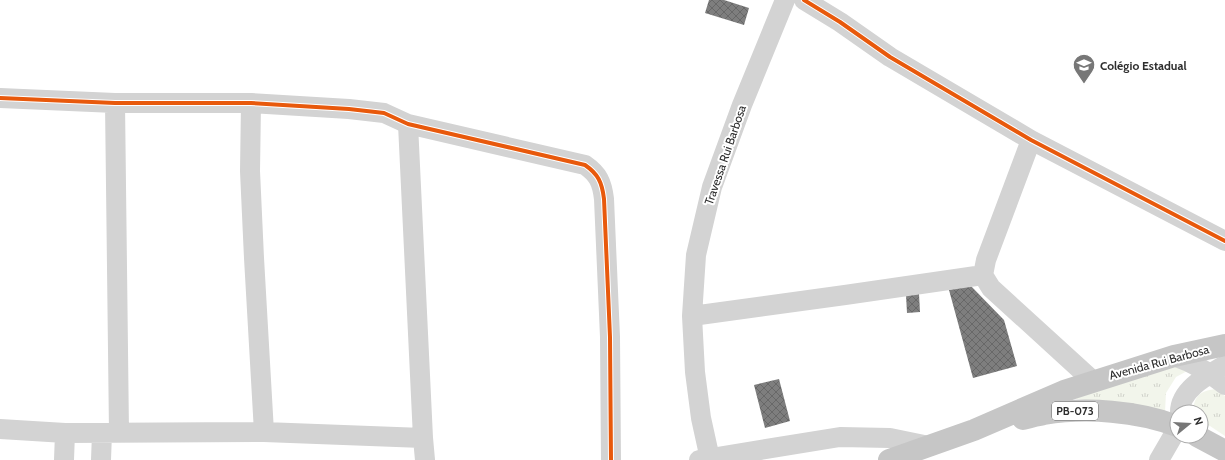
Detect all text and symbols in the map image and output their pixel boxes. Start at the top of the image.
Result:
school or university icon: Colégio Estadual [1071,52,1097,85]
place label: Colégio Estadual [1100,58,1187,73]
street label: Travessa Rui Barbosa [701,103,749,207]
street label: Avenida Rui Barbosa [1107,341,1211,383]
road number: PB-073 [1052,402,1098,420]
north arrow [1169,404,1209,444]
text: N [1191,415,1206,427]

